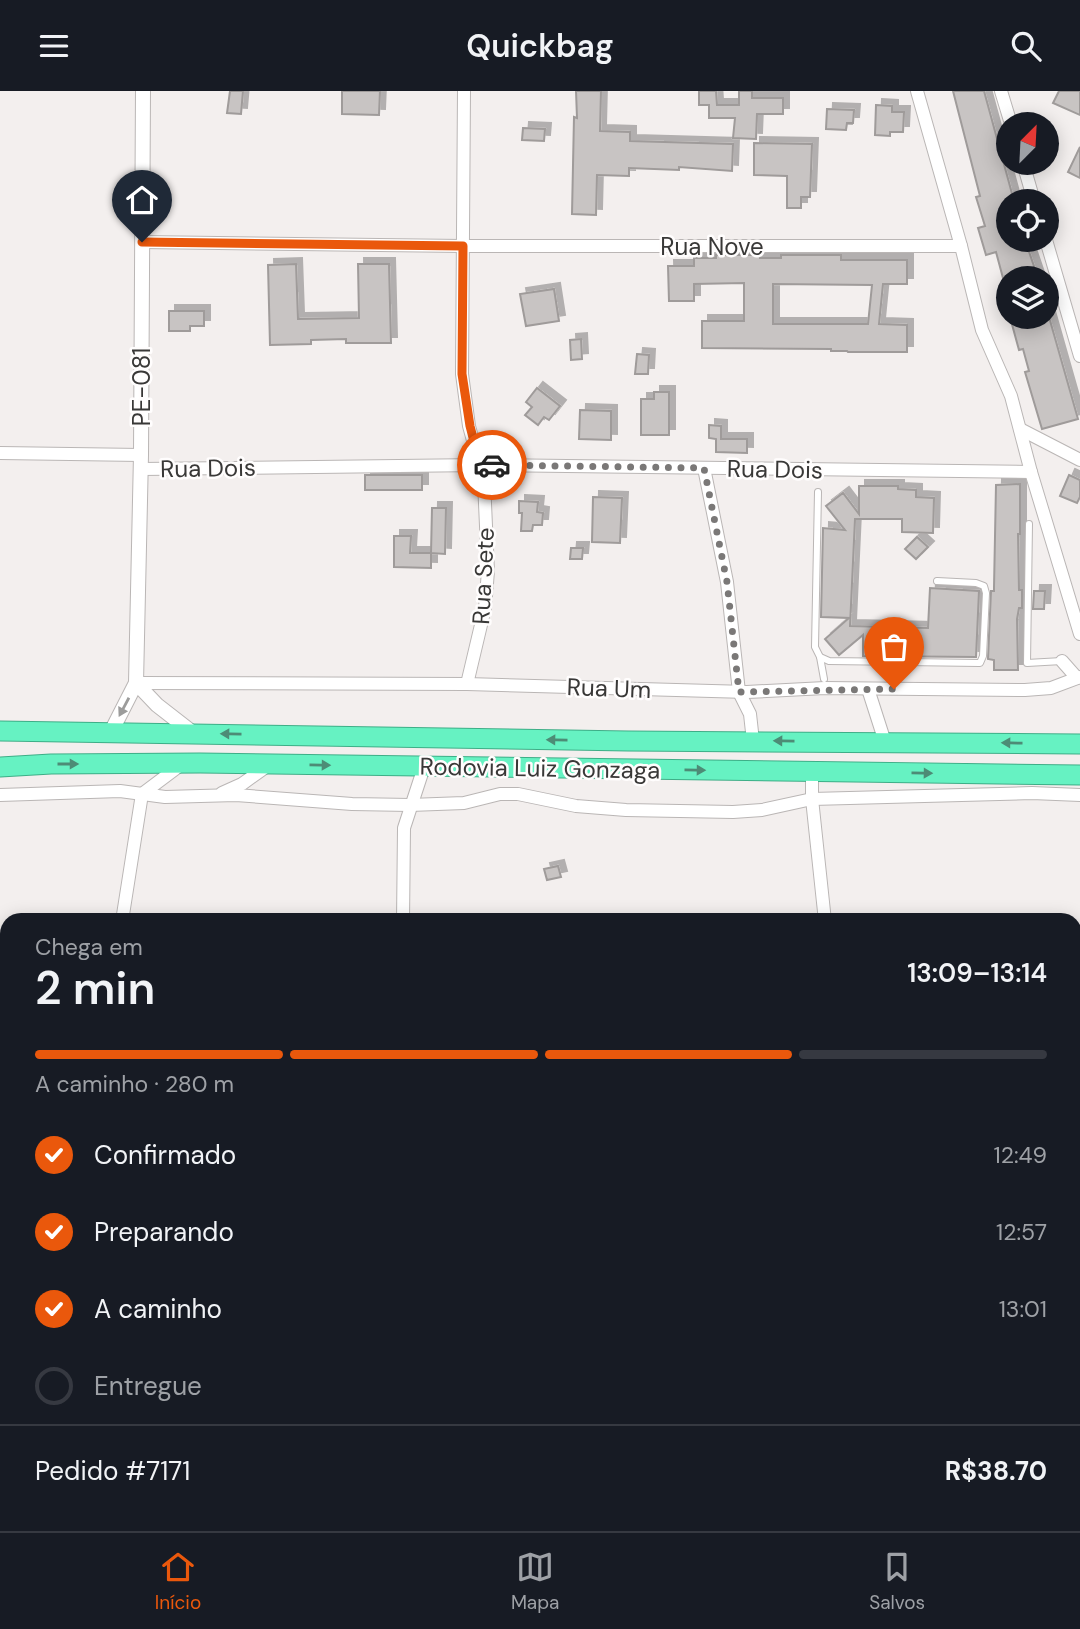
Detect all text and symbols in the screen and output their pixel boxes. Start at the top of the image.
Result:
text: Quickbag [466,25,614,67]
icon: menu [35,27,73,65]
icon: search [1007,27,1045,65]
north arrow [996,112,1059,175]
map controls [996,112,1059,329]
pin [112,170,172,242]
icon: home [123,181,161,219]
button: locate [996,189,1059,252]
street label: Rua Nove [660,231,764,262]
button: layers [996,266,1059,329]
street label: PE-081 [126,348,157,426]
courier [457,430,527,500]
icon: car [473,446,511,484]
street label: Rua Dois [160,452,256,484]
street label: Rua Dois [727,453,823,485]
street label: Rua Sete [465,527,501,625]
pin [864,617,924,689]
icon: bag [875,628,913,666]
street label: Rua Um [566,671,652,705]
one-way arrow [118,698,130,718]
one-way arrow [220,728,242,739]
one-way arrow [546,734,568,746]
one-way arrow [773,735,795,747]
one-way arrow [1001,737,1023,749]
street label: Rodovia Luiz Gonzaga [419,750,661,786]
one-way arrow [57,758,79,770]
one-way arrow [309,759,331,771]
one-way arrow [684,765,706,776]
one-way arrow [911,767,933,779]
text: Chega em [35,932,143,962]
text: 13:09–13:14 [907,956,1047,990]
text: 2 min [35,958,155,1018]
text: A caminho · 280 m [35,1069,234,1099]
icon: check [35,1136,73,1174]
text: Confirmado [94,1138,236,1172]
text: 12:49 [994,1140,1047,1170]
icon: check [35,1213,73,1251]
text: Preparando [94,1215,234,1249]
text: 12:57 [996,1217,1047,1247]
icon: check [35,1290,73,1328]
text: A caminho [94,1292,222,1326]
text: 13:01 [999,1294,1047,1324]
text: Entregue [94,1369,202,1403]
text: Pedido #7171 [35,1454,190,1488]
text: R$38.70 [945,1454,1047,1488]
tab: Início [155,1548,201,1615]
tab: Mapa [511,1548,559,1615]
tab: Salvos [869,1548,925,1615]

